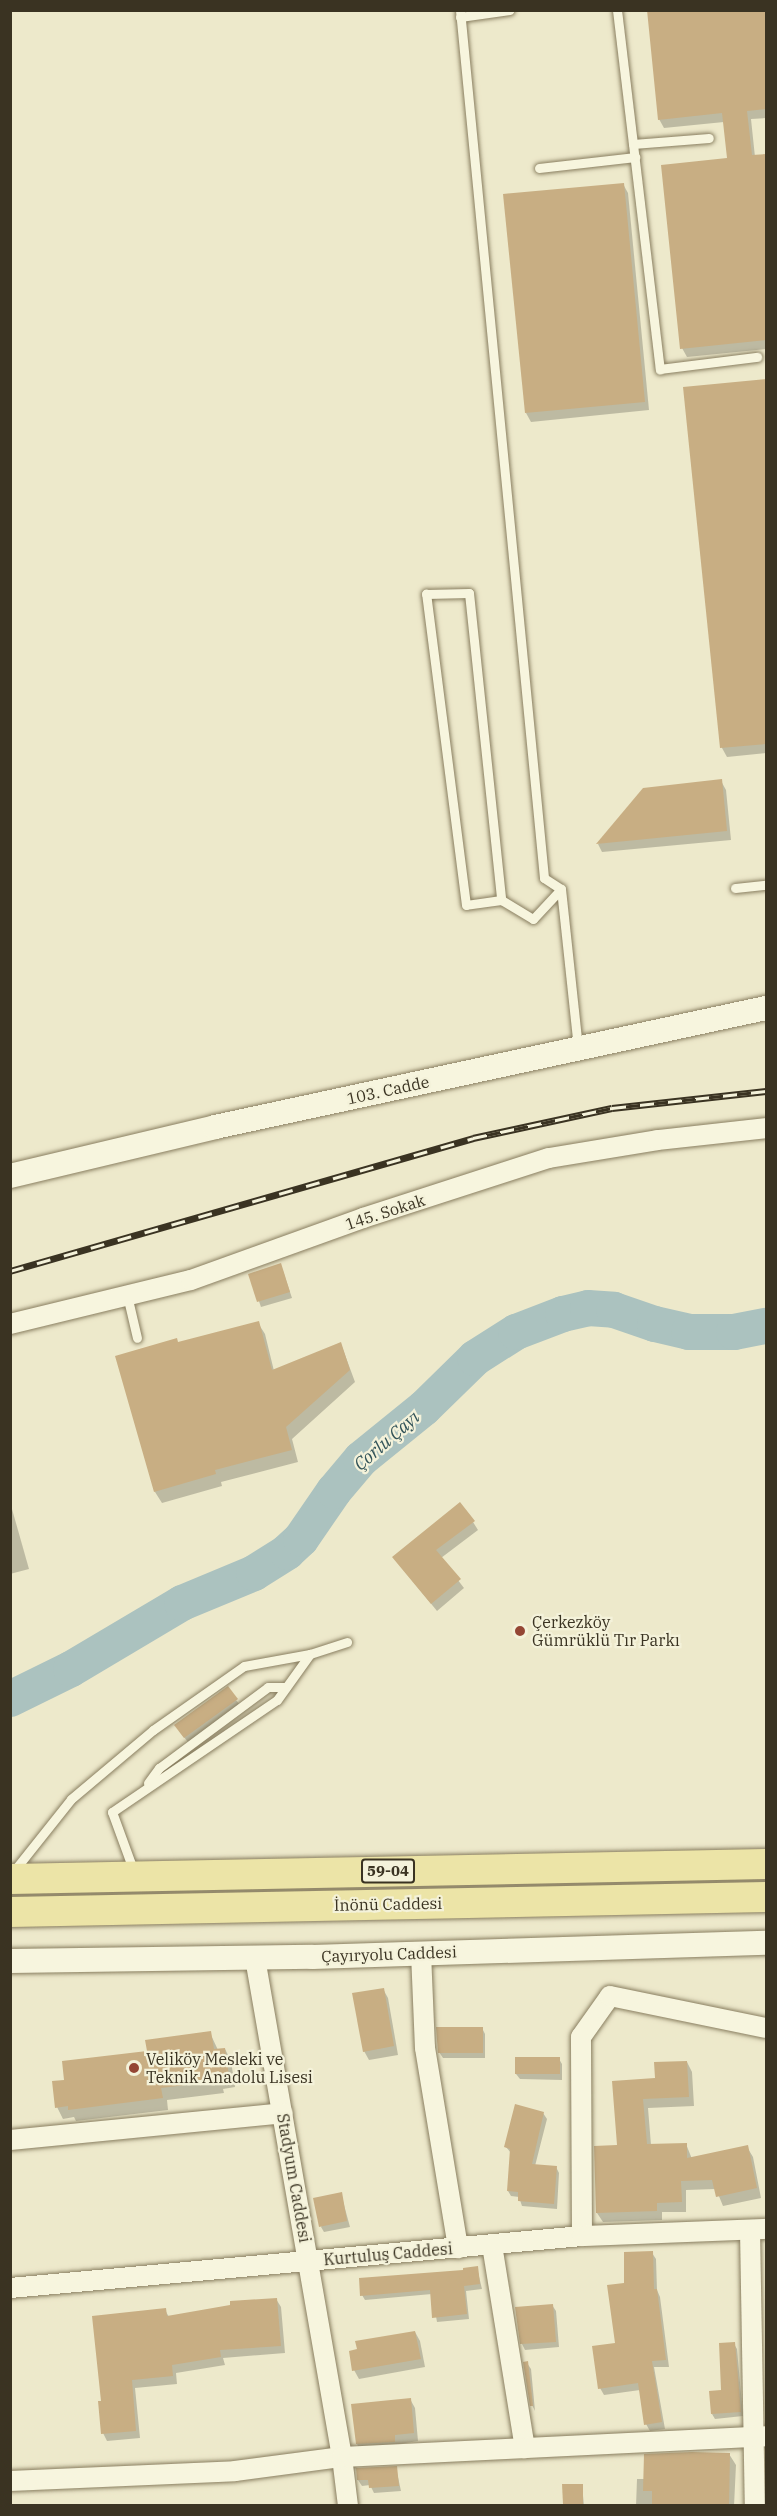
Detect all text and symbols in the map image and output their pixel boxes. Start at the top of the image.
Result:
street label: 103. Cadde [345,1072,431,1108]
street label: 145. Sokak [343,1190,427,1234]
water label: Çorlu Çayı [350,1407,424,1475]
place label: Çerkezköy Gümrüklü Tır Parkı [532,1612,680,1650]
marker: Çerkezköy Gümrüklü Tır Parkı [513,1624,527,1638]
road number: 59-04 [361,1859,415,1883]
street label: İnönü Caddesi [334,1893,442,1915]
street label: Çayıryolu Caddesi [321,1942,457,1966]
place label: Veliköy Mesleki ve Teknik Anadolu Lisesi [146,2049,313,2087]
marker: Veliköy Mesleki ve Teknik Anadolu Lisesi [127,2061,141,2075]
street label: Stadyum Caddesi [273,2112,315,2244]
street label: Kurtuluş Caddesi [323,2239,453,2269]

